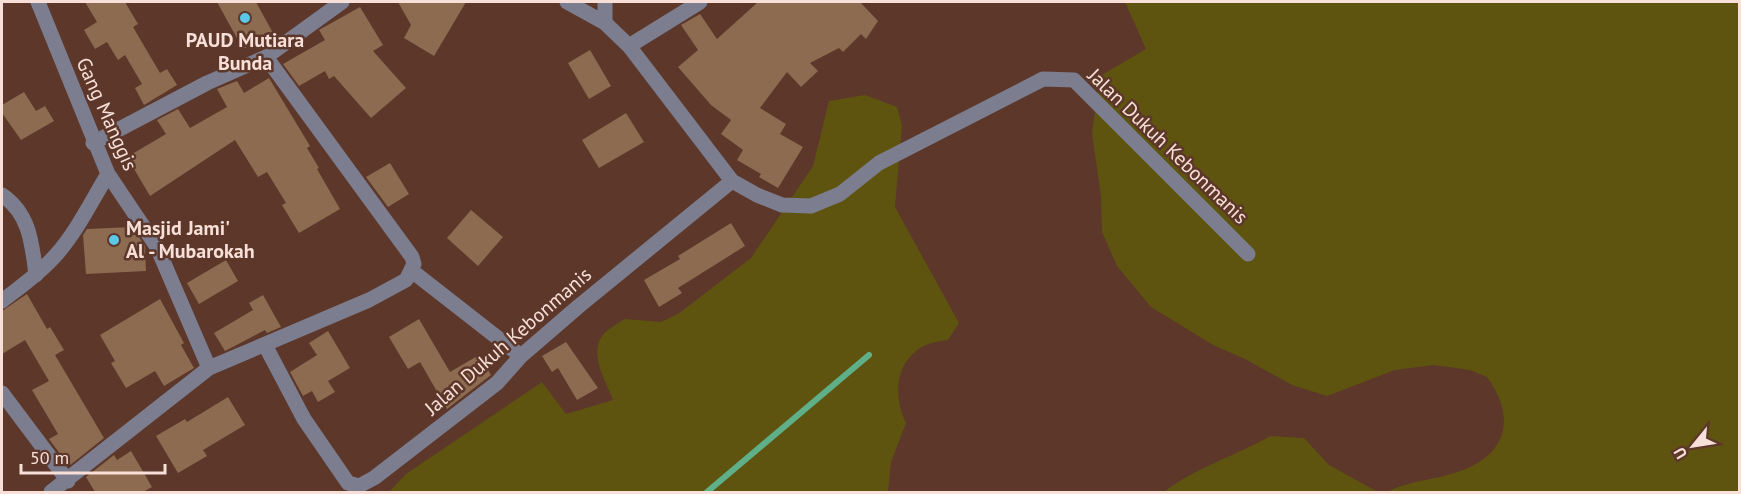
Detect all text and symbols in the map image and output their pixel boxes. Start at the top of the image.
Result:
marker: PAUD Mutiara Bunda [238,11,252,25]
place label: PAUD Mutiara Bunda [186,27,304,76]
street label: Gang Manggis [70,53,144,175]
street label: Jalan Dukuh Kebonmanis [1082,62,1254,229]
place label: Masjid Jami' Al - Mubarokah [126,215,255,264]
marker: Masjid Jami' Al - Mubarokah [107,233,121,247]
street label: Jalan Dukuh Kebonmanis [418,261,597,421]
north arrow [1663,416,1723,476]
scale bar [21,437,165,475]
text: U [1669,444,1691,463]
text: 50 m [30,446,69,469]

